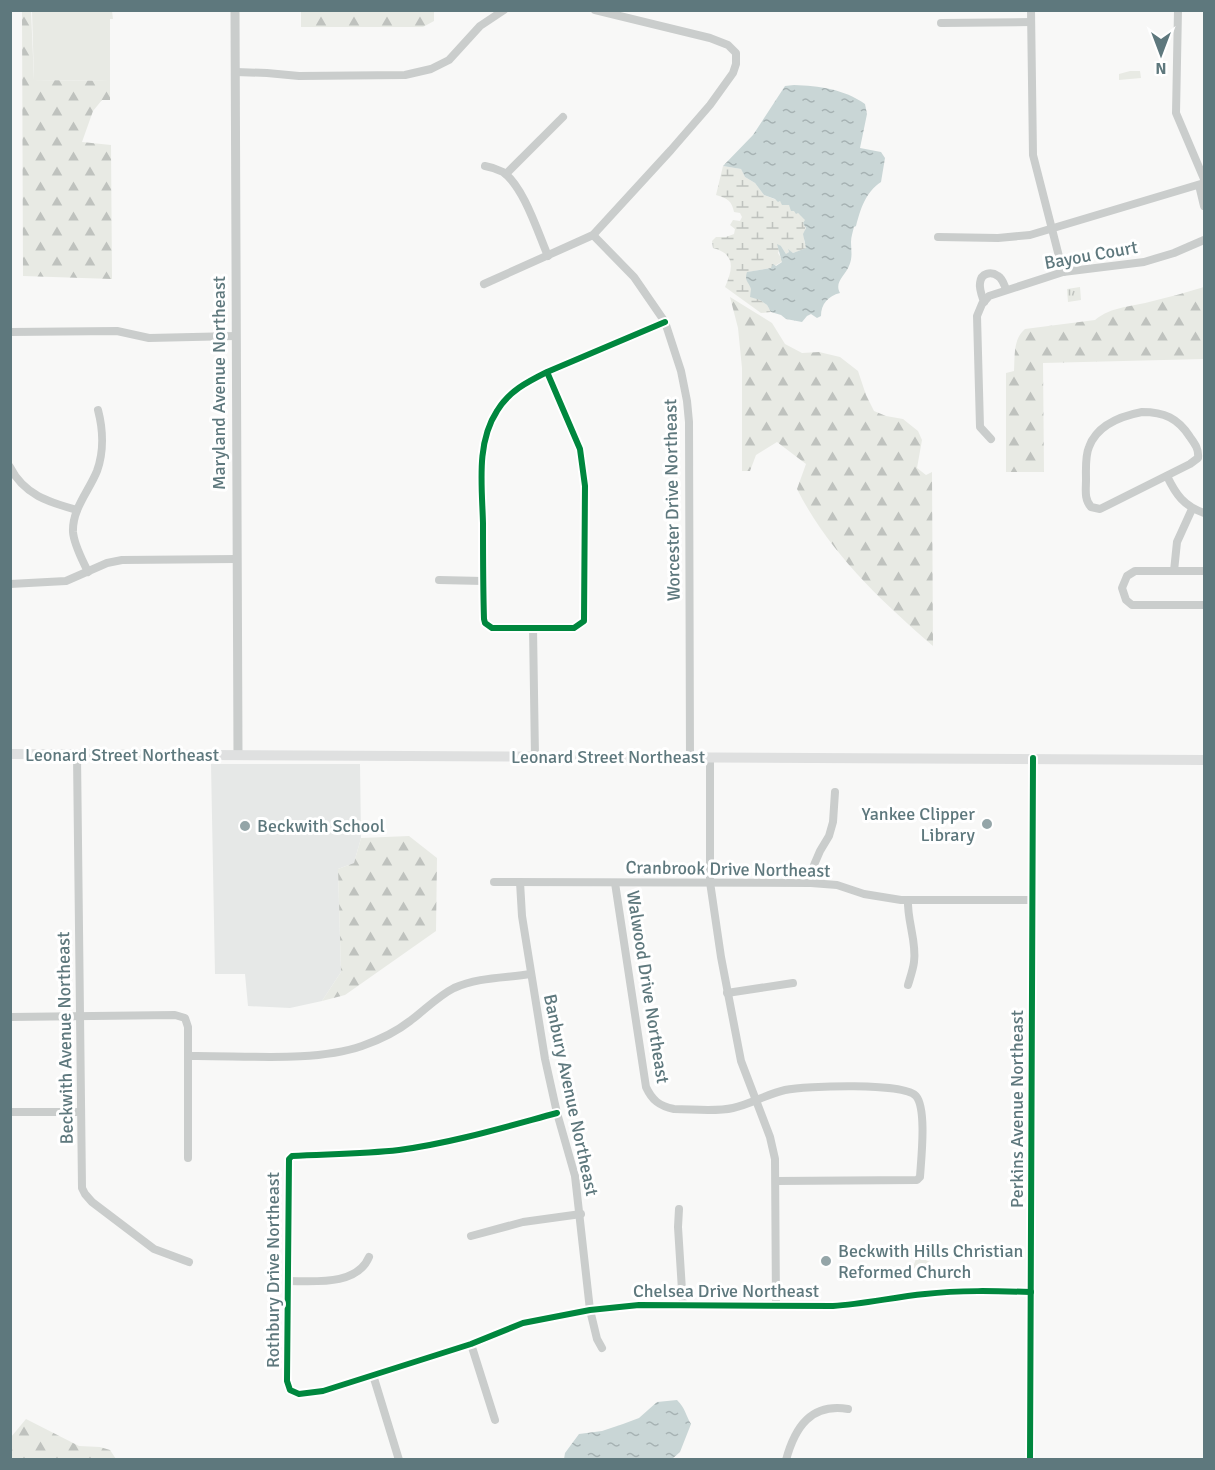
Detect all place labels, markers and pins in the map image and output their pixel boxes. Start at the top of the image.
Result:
place label: Yankee Clipper Library [862,803,976,846]
place label: Beckwith School [257,815,385,837]
marker: Yankee Clipper Library [980,817,994,831]
marker: Beckwith School [238,819,252,833]
place label: Beckwith Hills Christian Reformed Church [838,1240,1023,1283]
marker: Beckwith Hills Christian Reformed Church [819,1254,833,1268]

